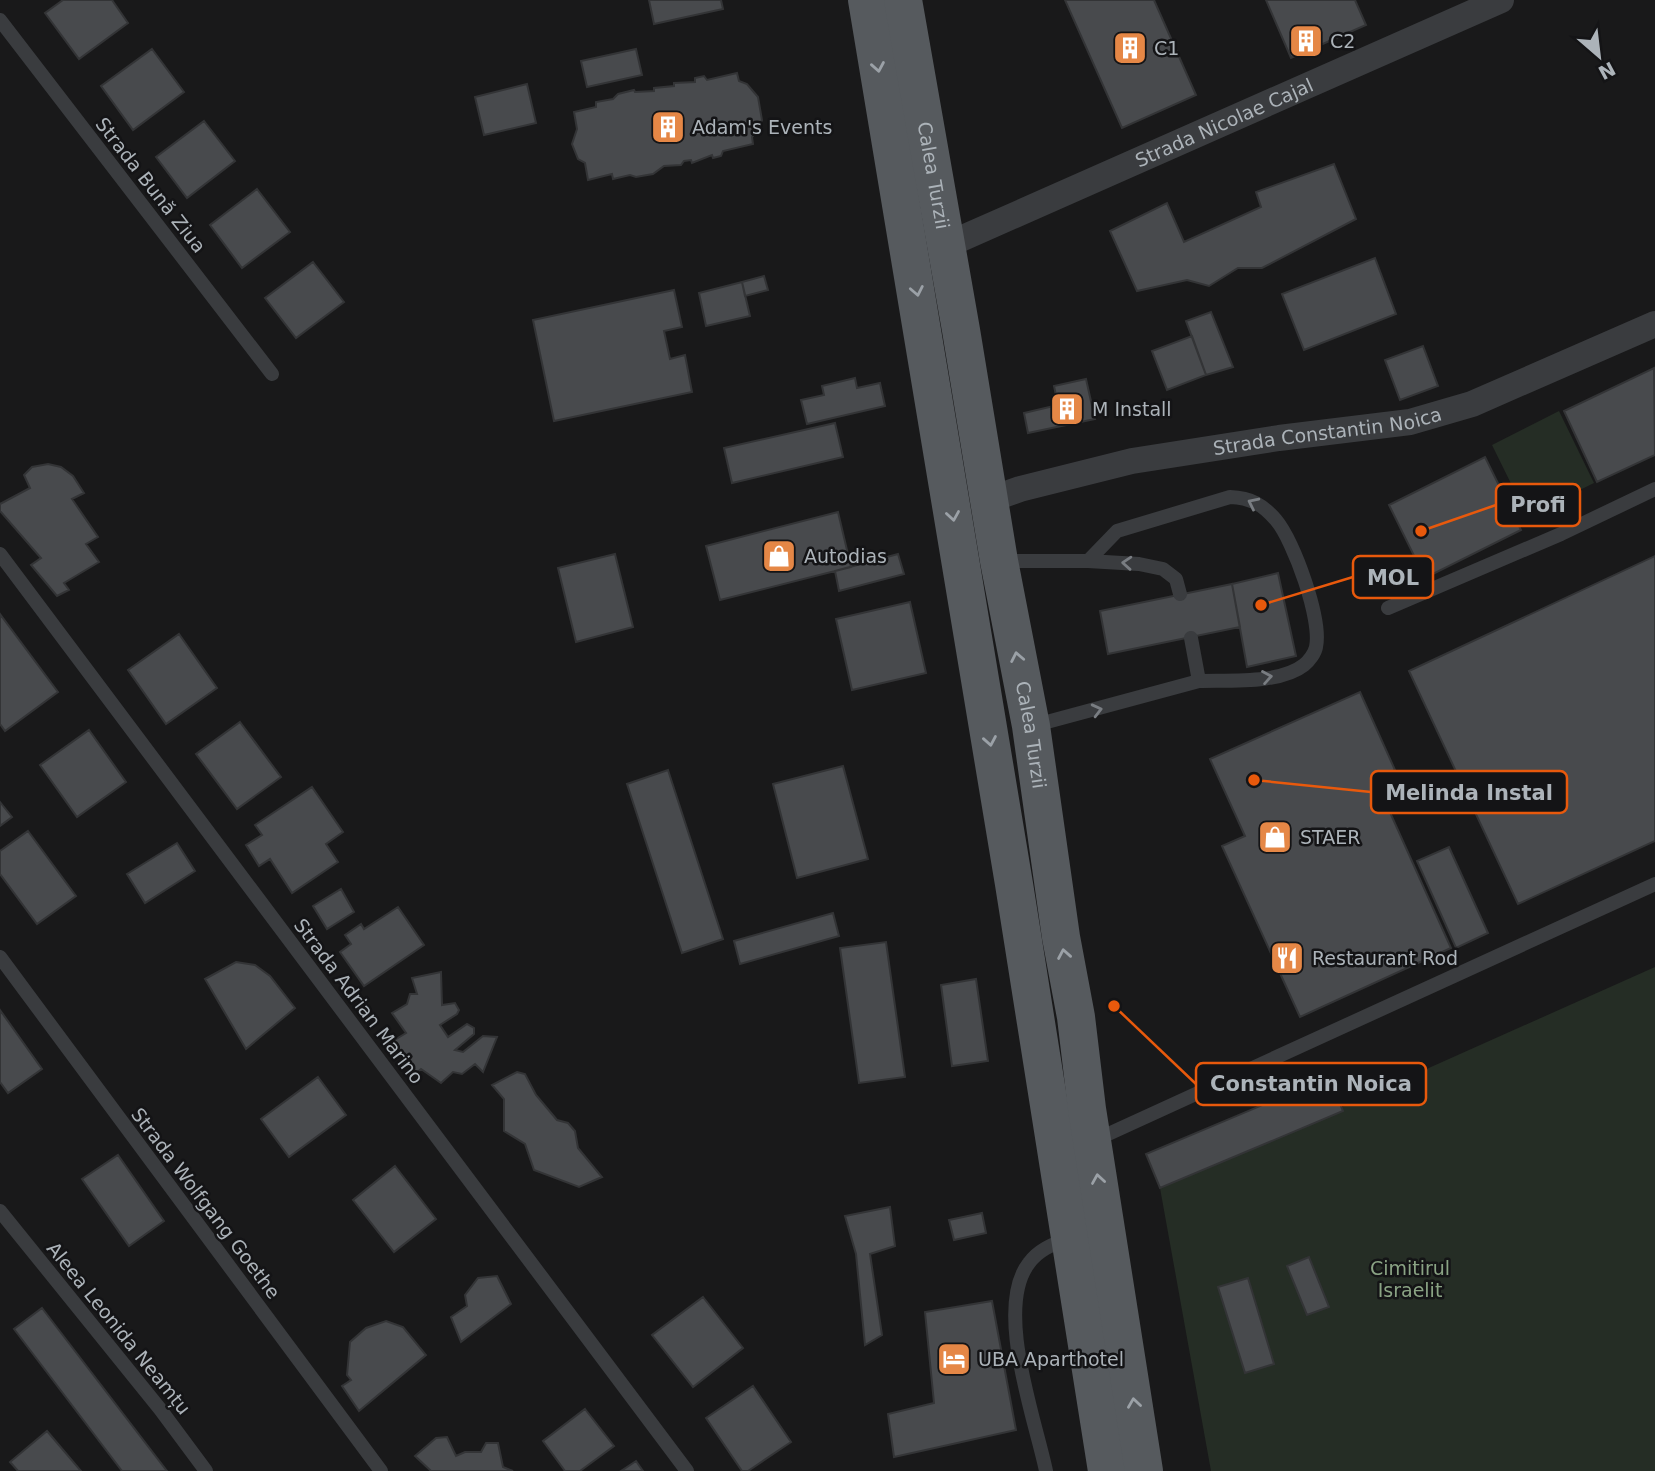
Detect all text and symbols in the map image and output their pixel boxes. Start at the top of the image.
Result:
north arrow [1564,21,1634,91]
building icon: C2 [1287,22,1325,60]
building icon: C1 [1111,29,1149,67]
place label: C2 [1330,30,1355,52]
place label: C1 [1154,37,1179,59]
text: N [1595,58,1619,84]
one-way arrow [870,61,885,73]
street label: Strada Nicolae Cajal [1132,74,1316,171]
building icon: Adam's Events [649,108,687,146]
street label: Strada Bună Ziua [91,113,211,257]
place label: Adam's Events [692,116,832,138]
street label: Calea Turzii [914,120,954,231]
one-way arrow [909,285,924,297]
building icon: M Install [1048,390,1086,428]
place label: M Install [1092,398,1172,420]
street label: Strada Constantin Noica [1212,402,1444,459]
callout: Profi [1496,484,1580,526]
text: Profi [1510,493,1566,517]
one-way arrow [1247,497,1260,511]
one-way arrow [946,510,961,522]
shop icon: Autodias [760,537,798,575]
place label: Autodias [804,545,887,567]
one-way arrow [1122,556,1133,571]
callout: MOL [1353,556,1433,598]
text: MOL [1367,566,1419,590]
one-way arrow [1010,651,1025,663]
one-way arrow [1261,671,1273,686]
street label: Calea Turzii [1012,679,1051,790]
one-way arrow [1091,704,1103,718]
one-way arrow [982,735,997,746]
callout: Melinda Instal [1371,771,1567,813]
text: Melinda Instal [1385,781,1553,805]
shop icon: STAER [1256,818,1294,856]
place label: STAER [1300,826,1360,848]
street label: Strada Adrian Marino [290,914,428,1088]
restaurant icon: Restaurant Rod [1268,939,1306,977]
place label: Restaurant Rod [1312,947,1458,969]
one-way arrow [1058,948,1073,960]
callout: Constantin Noica [1196,1063,1426,1105]
text: Constantin Noica [1210,1072,1412,1096]
street label: Strada Wolfgang Goethe [127,1103,285,1303]
one-way arrow [1091,1173,1106,1185]
street label: Aleea Leonida Neamțu [42,1237,195,1419]
park label: Cimitirul Israelit [1370,1257,1450,1301]
hotel icon: UBA Aparthotel [935,1340,973,1378]
place label: UBA Aparthotel [978,1348,1124,1370]
one-way arrow [1127,1398,1142,1409]

